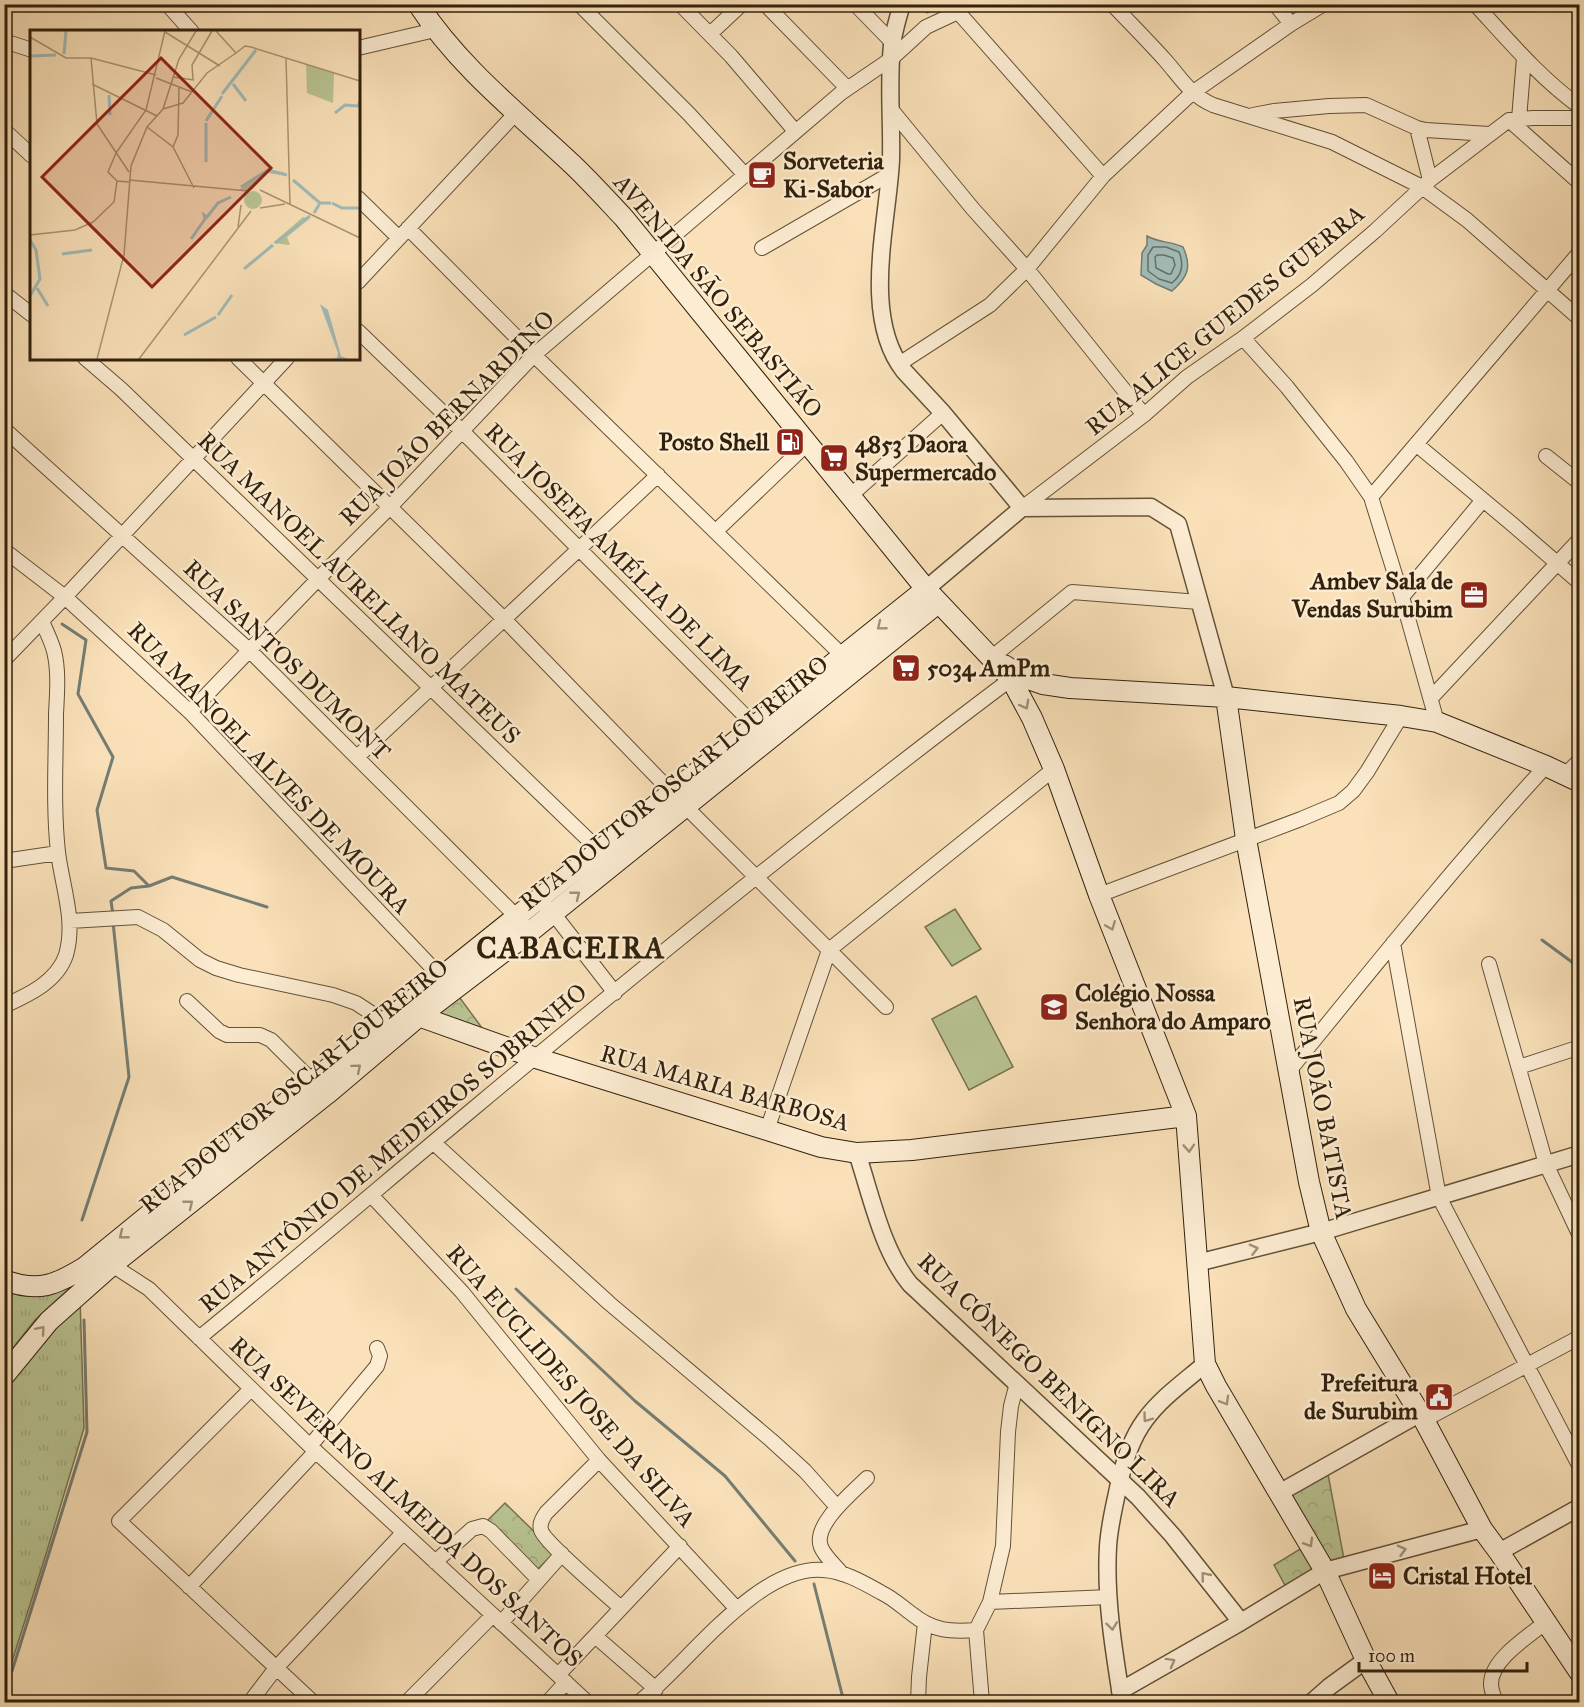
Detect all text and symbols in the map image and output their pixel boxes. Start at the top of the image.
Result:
inset map [30,30,360,360]
place label: Sorveteria Ki-Sabor [783,146,885,204]
cafe icon: Sorveteria Ki-Sabor [746,159,778,191]
street label: AVENIDA SÃO SEBASTIÃO [607,167,829,424]
street label: RUA ALICE GUEDES GUERRA [1079,198,1371,442]
street label: RUA JOÃO BERNARDINO [333,304,561,532]
street label: RUA JOSEFA AMÉLIA DE LIMA [479,417,759,697]
street label: RUA MANOEL AURELIANO MATEUS [191,425,527,751]
fuel station icon: Posto Shell [774,426,806,458]
place label: Posto Shell [659,427,769,457]
place label: 4853 Daora Supermercado [855,429,996,487]
supermarket icon: 4853 Daora Supermercado [818,442,850,474]
street label: RUA SANTOS DUMONT [177,553,397,767]
place label: Ambev Sala de Vendas Surubim [1291,566,1454,624]
office icon: Ambev Sala de Vendas Surubim [1458,579,1490,611]
street label: RUA MANOEL ALVES DE MOURA [121,616,417,920]
one-way arrow [876,618,887,629]
street label: RUA DOUTOR OSCAR LOUREIRO [514,649,834,917]
supermarket icon: 5034 AmPm [890,652,922,684]
place label: 5034 AmPm [927,653,1051,683]
one-way arrow [1018,699,1029,709]
one-way arrow [569,891,580,902]
one-way arrow [1104,919,1116,930]
district label: CABACEIRA [476,930,666,966]
street label: RUA DOUTOR OSCAR LOUREIRO [134,952,454,1220]
street label: RUA ANTÔNIO DE MEDEIROS SOBRINHO [193,977,593,1319]
place label: Colégio Nossa Senhora do Amparo [1075,978,1271,1036]
school or university icon: Colégio Nossa Senhora do Amparo [1038,991,1070,1023]
street label: RUA JOÃO BATISTA [1287,994,1359,1222]
street label: RUA MARIA BARBOSA [597,1038,853,1138]
one-way arrow [350,1065,361,1076]
one-way arrow [1182,1144,1195,1153]
one-way arrow [182,1200,193,1211]
one-way arrow [119,1228,130,1239]
street label: RUA EUCLIDES JOSE DA SILVA [440,1238,702,1534]
one-way arrow [1249,1243,1259,1256]
street label: RUA CÔNEGO BENIGNO LIRA [911,1246,1187,1514]
one-way arrow [34,1326,45,1337]
street label: RUA SEVERINO ALMEIDA DOS SANTOS [223,1330,589,1674]
place label: Prefeitura de Surubim [1304,1368,1419,1426]
public building icon: Prefeitura de Surubim [1423,1381,1455,1413]
one-way arrow [1217,1395,1229,1405]
one-way arrow [1143,1411,1154,1422]
one-way arrow [1301,1537,1313,1547]
one-way arrow [1396,1545,1407,1557]
hotel icon: Cristal Hotel [1366,1560,1398,1592]
place label: Cristal Hotel [1403,1561,1532,1591]
one-way arrow [1202,1572,1213,1583]
one-way arrow [1105,1622,1118,1631]
scale bar [1359,1635,1527,1673]
text: 100 m [1368,1645,1415,1667]
one-way arrow [1165,1658,1175,1669]

